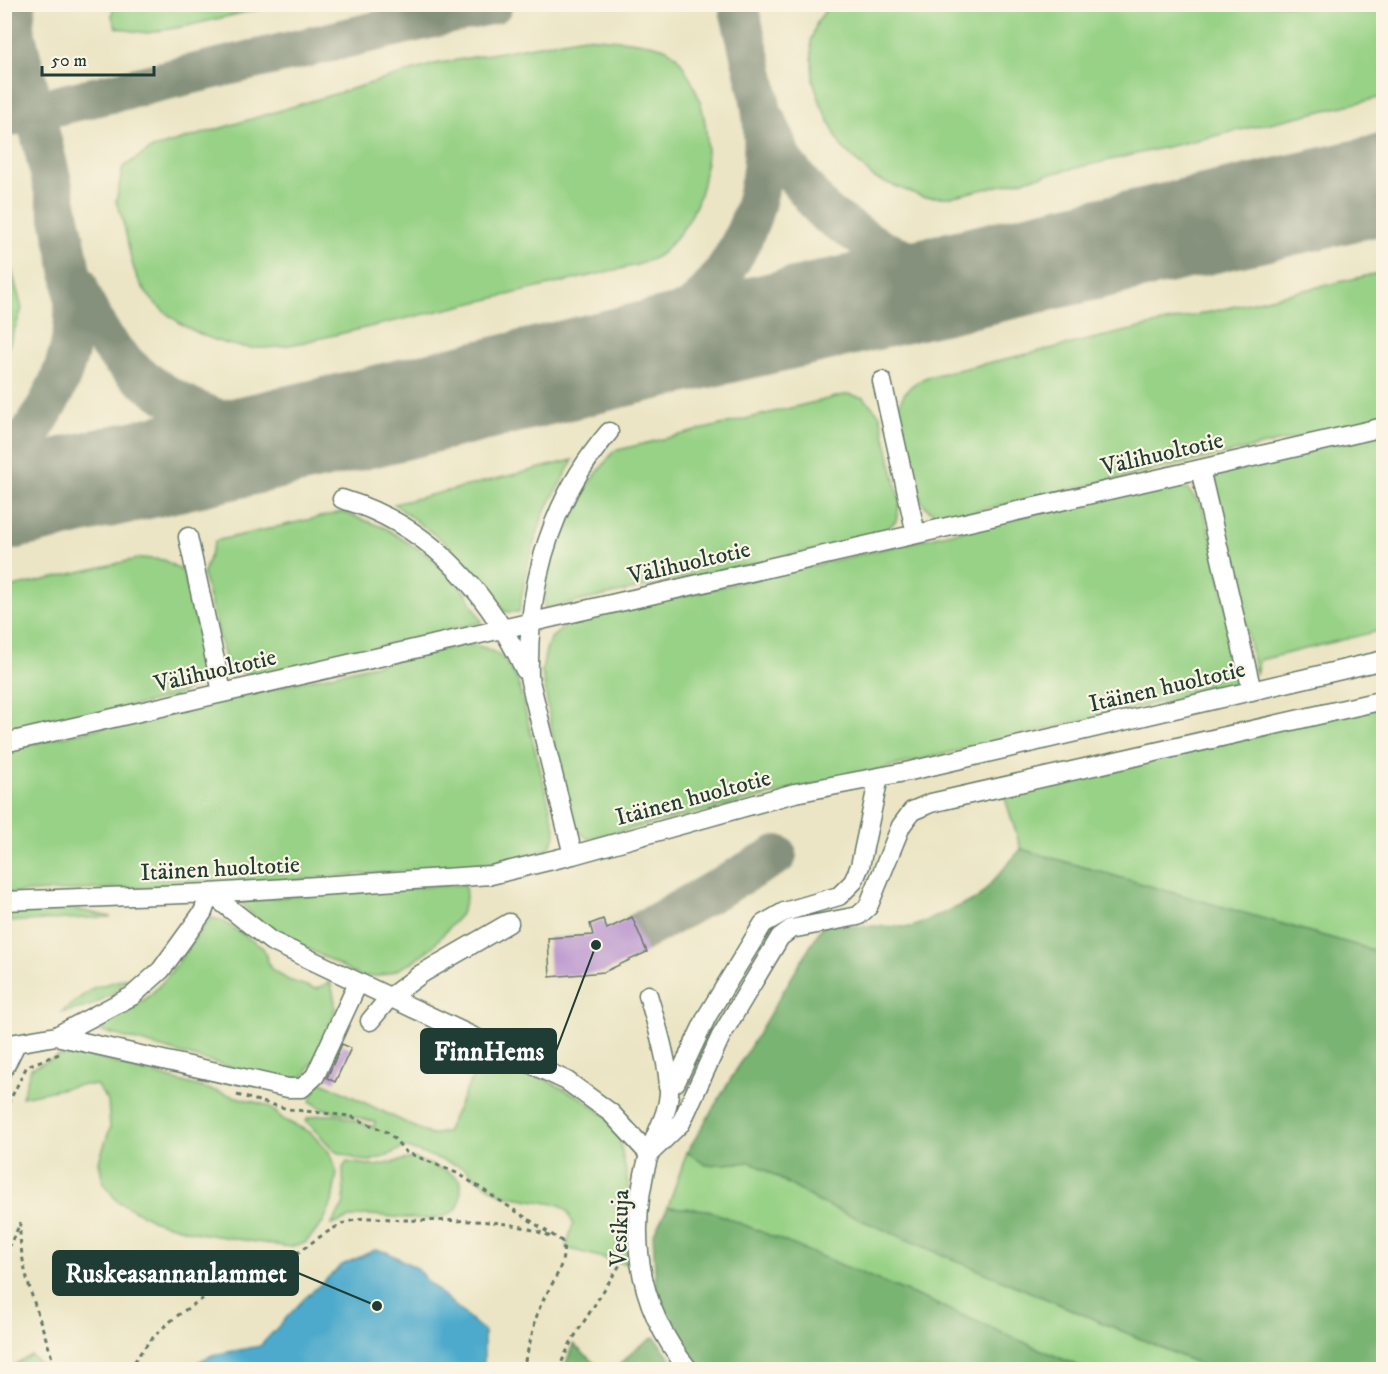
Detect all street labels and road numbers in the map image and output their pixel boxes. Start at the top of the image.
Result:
street label: Välihuoltotie [1097,425,1226,483]
street label: Välihuoltotie [624,534,753,592]
street label: Välihuoltotie [150,642,279,700]
street label: Itäinen huoltotie [1086,654,1248,720]
street label: Itäinen huoltotie [612,763,774,833]
street label: Itäinen huoltotie [140,850,301,888]
street label: Vesikuja [604,1188,636,1268]

